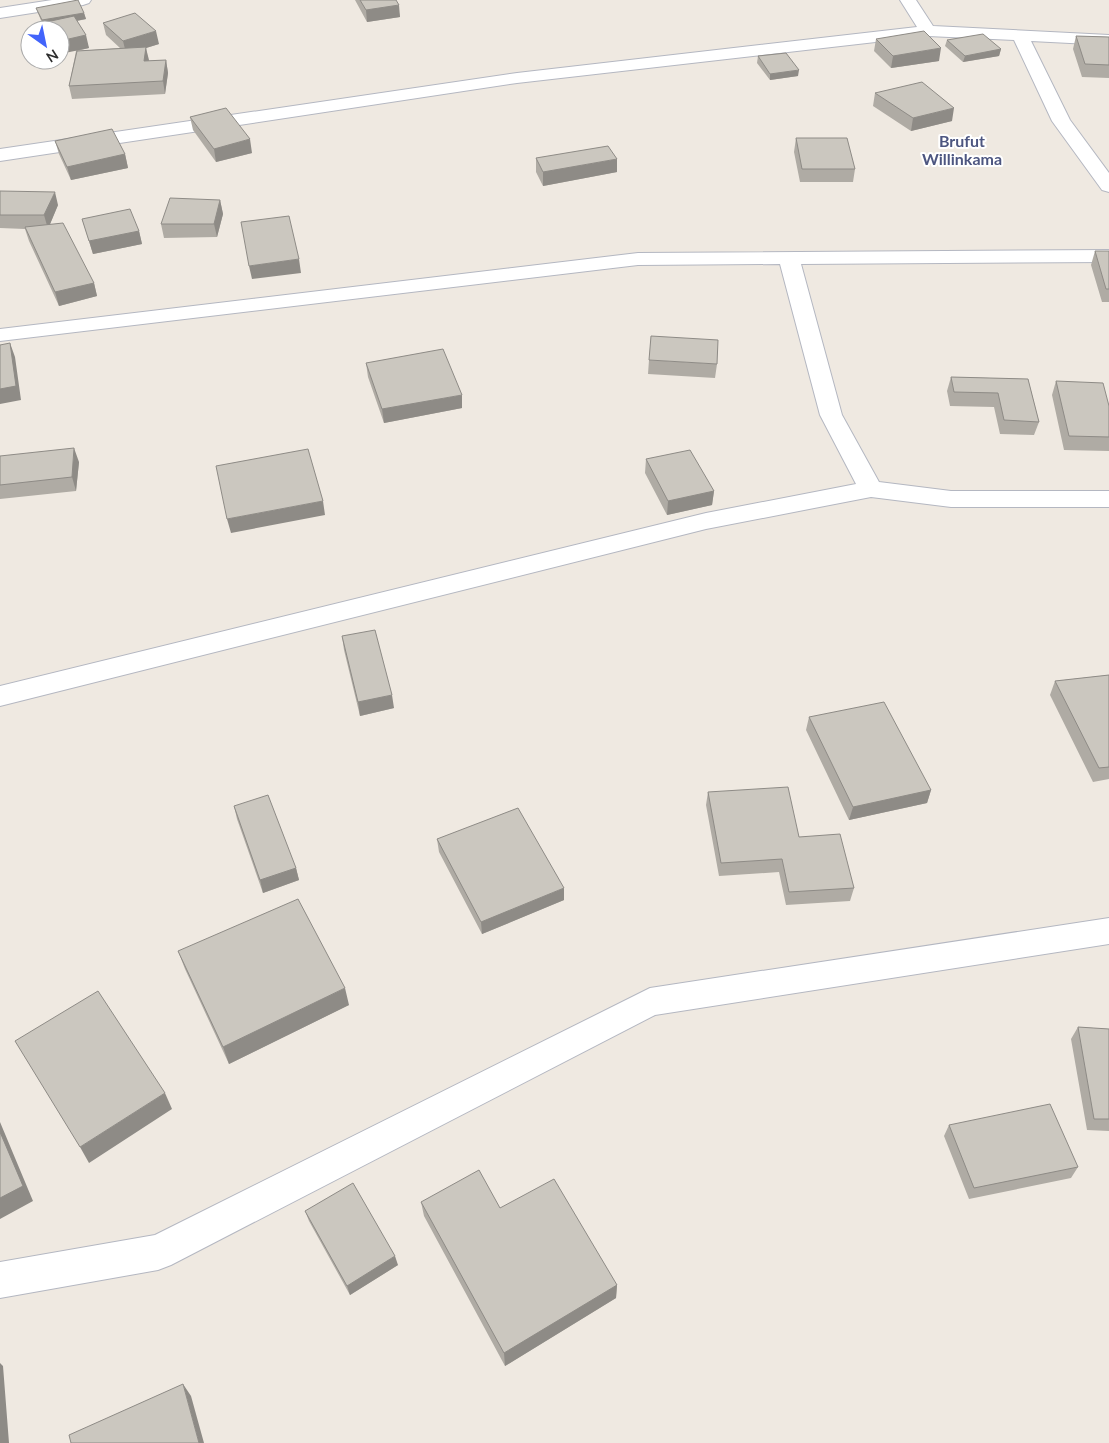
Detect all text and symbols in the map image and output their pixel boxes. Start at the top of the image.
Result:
north arrow [20,20,70,70]
text: N [43,46,62,66]
district label: Brufut Willinkama [922,131,1002,168]

